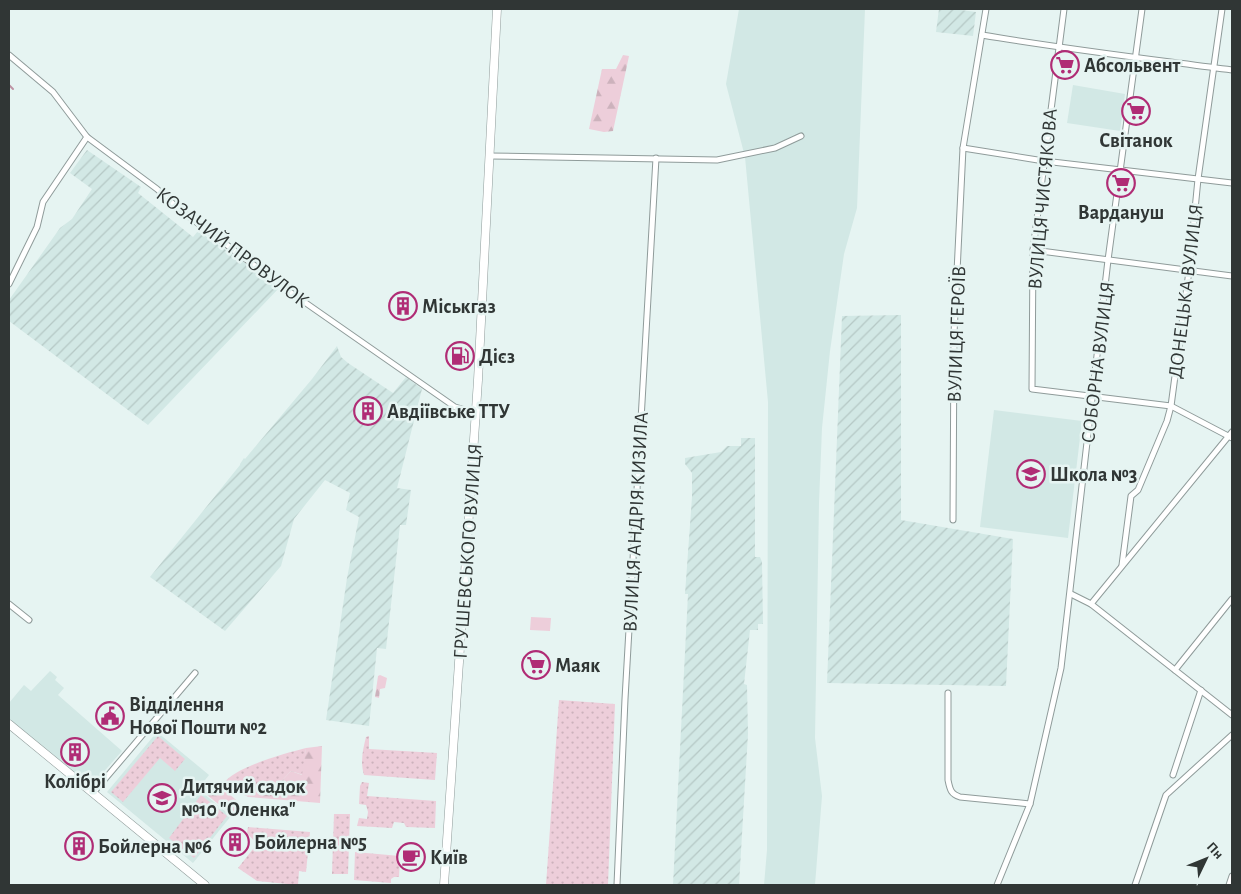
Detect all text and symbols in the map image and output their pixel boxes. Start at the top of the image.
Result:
supermarket icon: Абсольвент [1050,50,1080,80]
place label: Абсольвент [1084,56,1181,76]
supermarket icon: Світанок [1121,96,1151,126]
street label: ВУЛИЦЯ ЧИСТЯКОВА [1025,107,1061,290]
place label: Світанок [1099,131,1173,151]
supermarket icon: Вардануш [1106,168,1136,198]
street label: КОЗАЧИЙ ПРОВУЛОК [152,184,313,312]
place label: Вардануш [1078,203,1164,223]
street label: ДОНЕЦЬКА ВУЛИЦЯ [1165,203,1207,379]
street label: ВУЛИЦЯ ГЕРОЇВ [945,265,969,403]
street label: СОБОРНА ВУЛИЦЯ [1078,280,1118,444]
building icon: Міськгаз [388,291,418,321]
place label: Міськгаз [422,297,496,317]
fuel station icon: Дієз [445,341,475,371]
place label: Дієз [479,347,515,367]
building icon: Авдіївське ТТУ [353,396,383,426]
place label: Авдіївське ТТУ [387,402,510,422]
street label: ВУЛИЦЯ АНДРІЯ КИЗИЛА [620,411,652,633]
street label: ГРУШЕВСЬКОГО ВУЛИЦЯ [450,443,486,660]
school or university icon: Школа №3 [1016,459,1046,489]
place label: Школа №3 [1050,465,1137,485]
supermarket icon: Маяк [521,650,551,680]
place label: Маяк [555,656,600,676]
place label: Відділення Нової Пошти №2 [129,695,267,738]
public building icon: Відділення Нової Пошти №2 [95,701,125,731]
building icon: Колібрі [60,737,90,767]
place label: Колібрі [44,772,106,792]
place label: Дитячий садок №10 "Оленка" [181,777,306,820]
school or university icon: Дитячий садок №10 "Оленка" [147,783,177,813]
building icon: Бойлерна №5 [220,827,250,857]
building icon: Бойлерна №6 [64,831,94,861]
place label: Бойлерна №5 [254,833,367,853]
north arrow [1181,834,1231,884]
place label: Бойлерна №6 [98,837,212,857]
text: Пн [1204,840,1226,862]
cafe icon: Київ [396,842,426,872]
place label: Київ [430,848,468,868]

